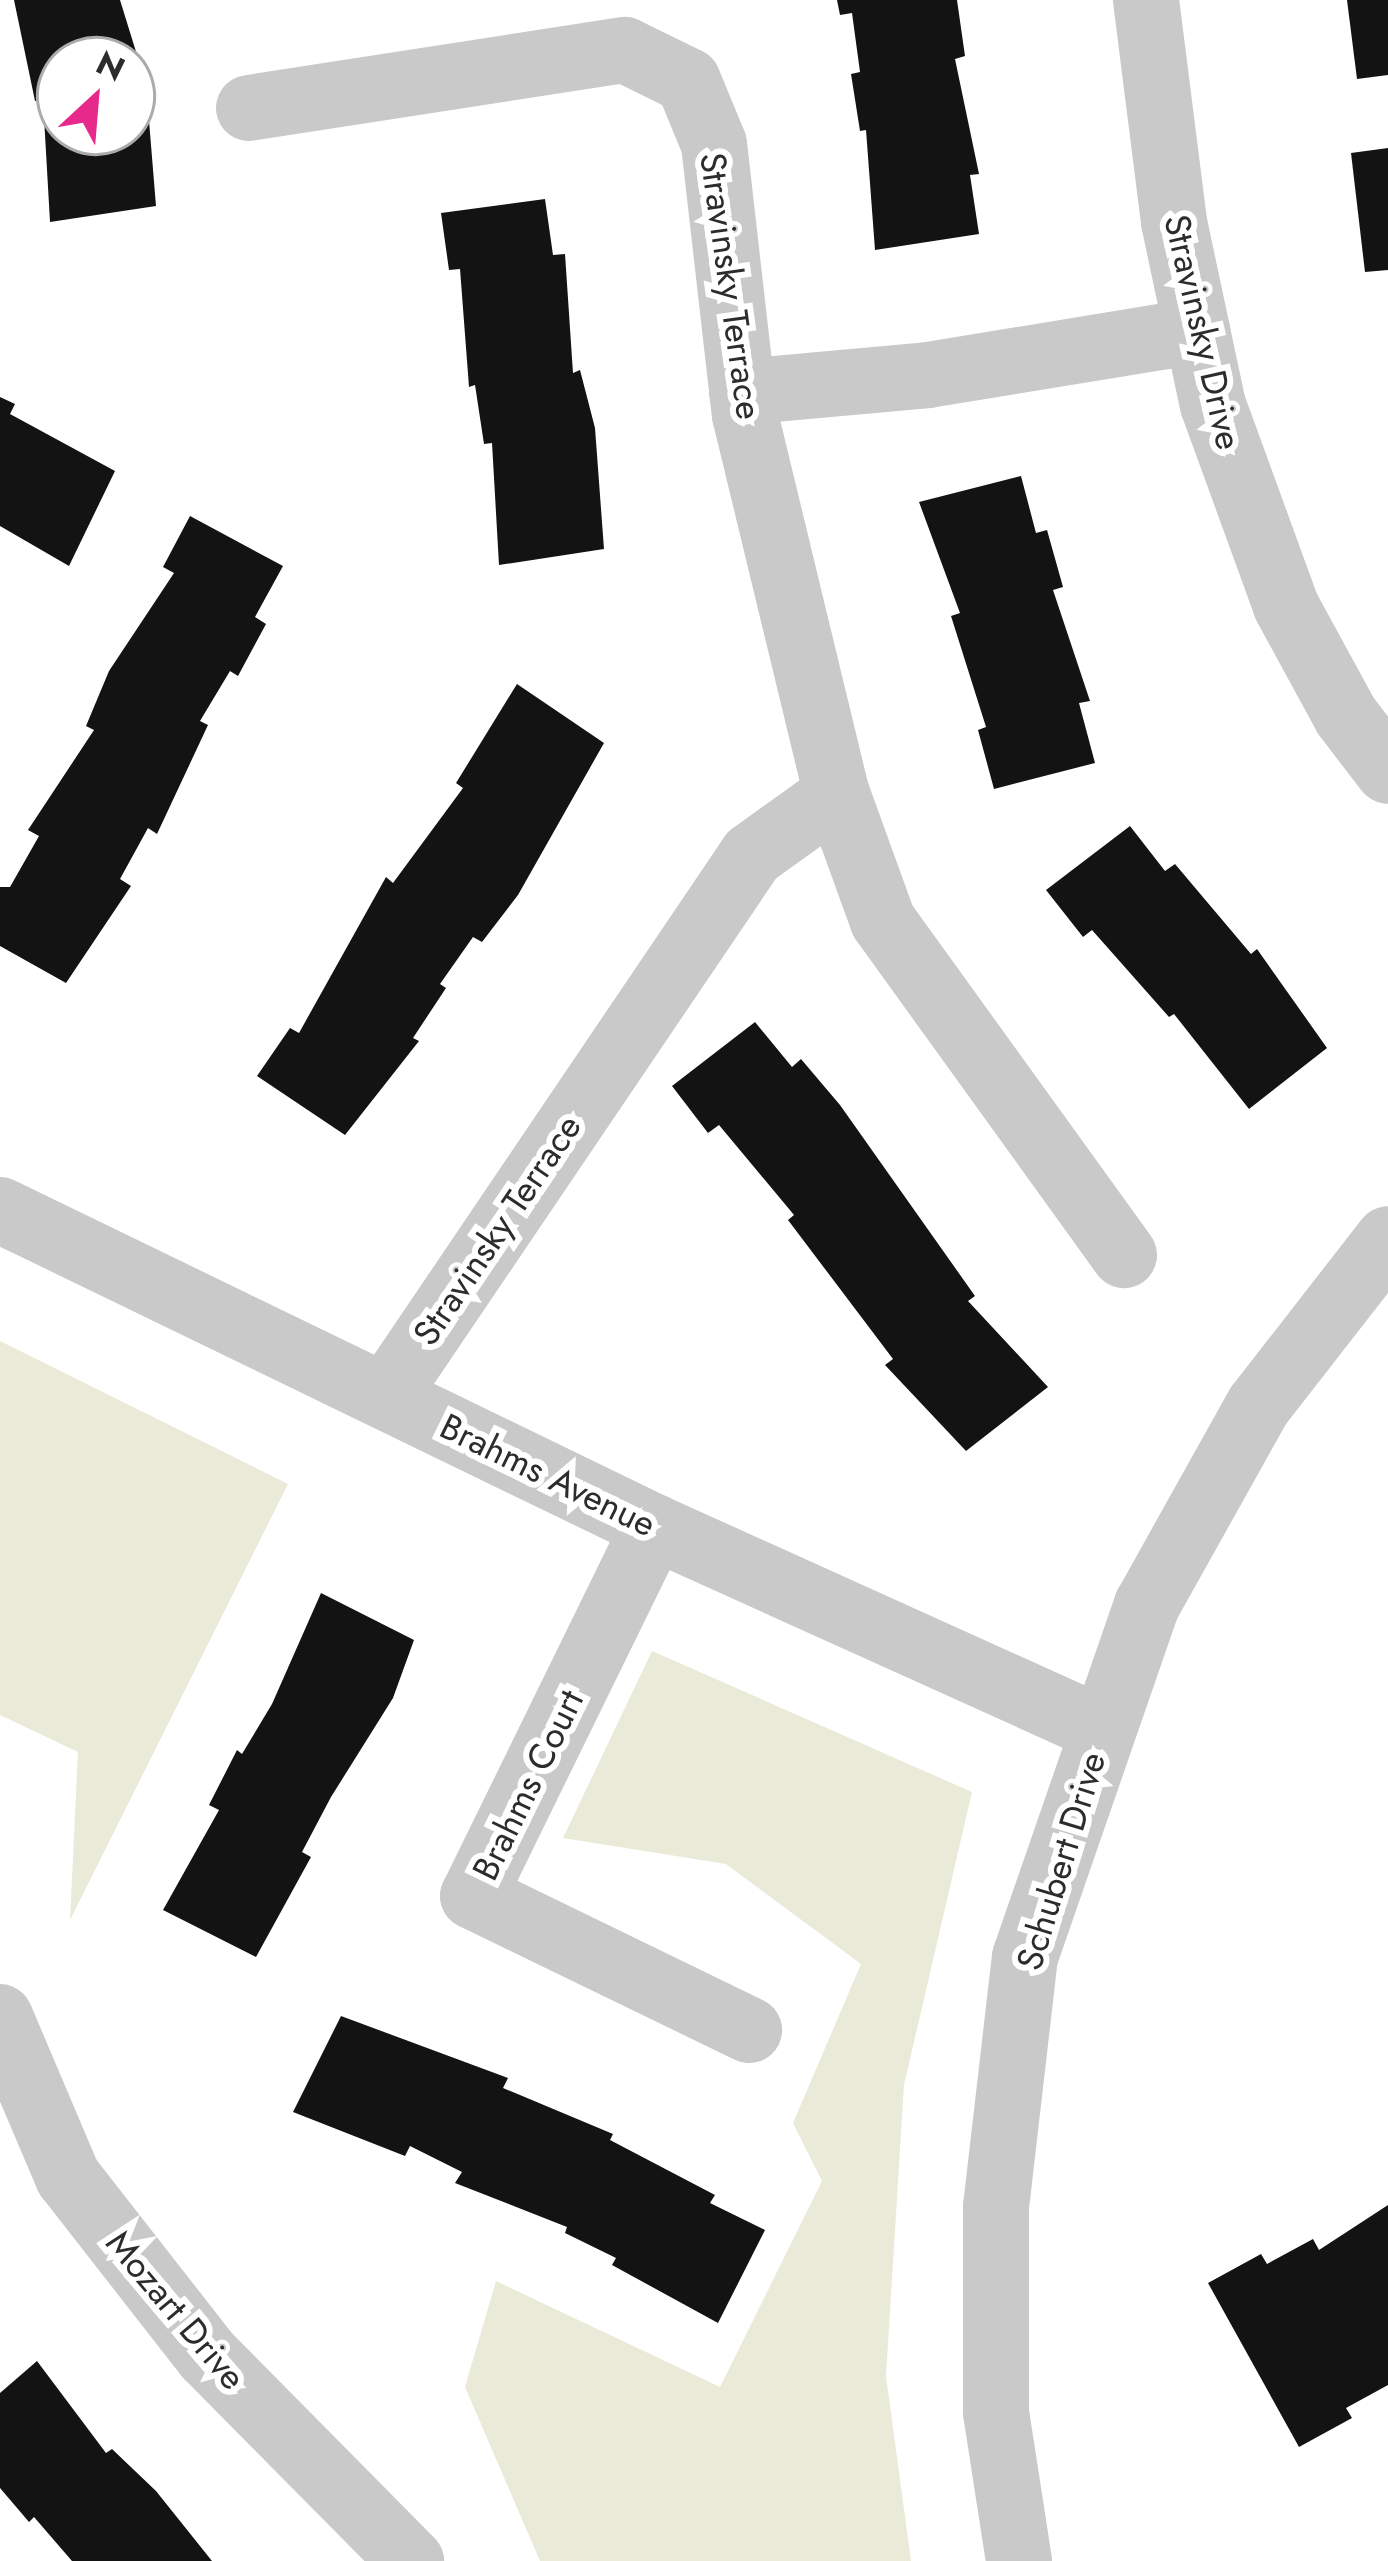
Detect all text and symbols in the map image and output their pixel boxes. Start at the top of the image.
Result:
north arrow [36,36,156,156]
text: N [89,39,133,93]
street label: Stravinsky Terrace [691,150,771,422]
street label: Stravinsky Drive [1155,210,1251,454]
street label: Stravinsky Terrace [404,1106,590,1354]
street label: Brahms Avenue [433,1404,663,1546]
street label: Brahms Court [463,1683,593,1887]
street label: Schubert Drive [1007,1747,1115,1975]
street label: Mozart Drive [97,2222,255,2398]

